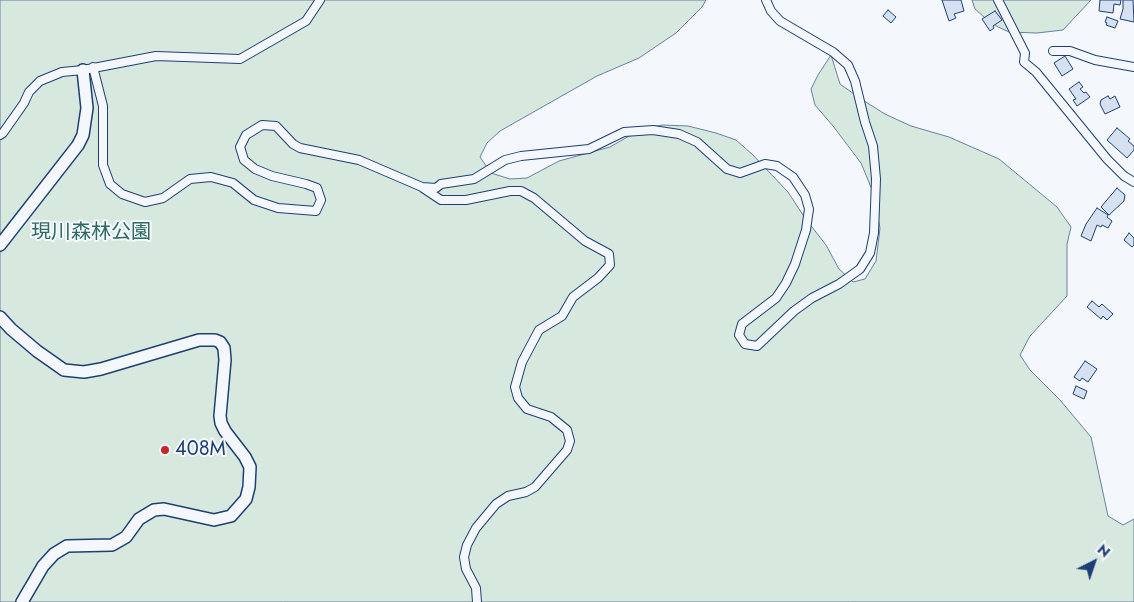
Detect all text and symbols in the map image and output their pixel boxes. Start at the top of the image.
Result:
park label: 現川森林公園 [31,221,151,245]
place label: 408M [175,438,226,462]
marker: 408M [159,444,171,456]
north arrow [1069,537,1119,587]
text: N [1093,539,1115,562]

